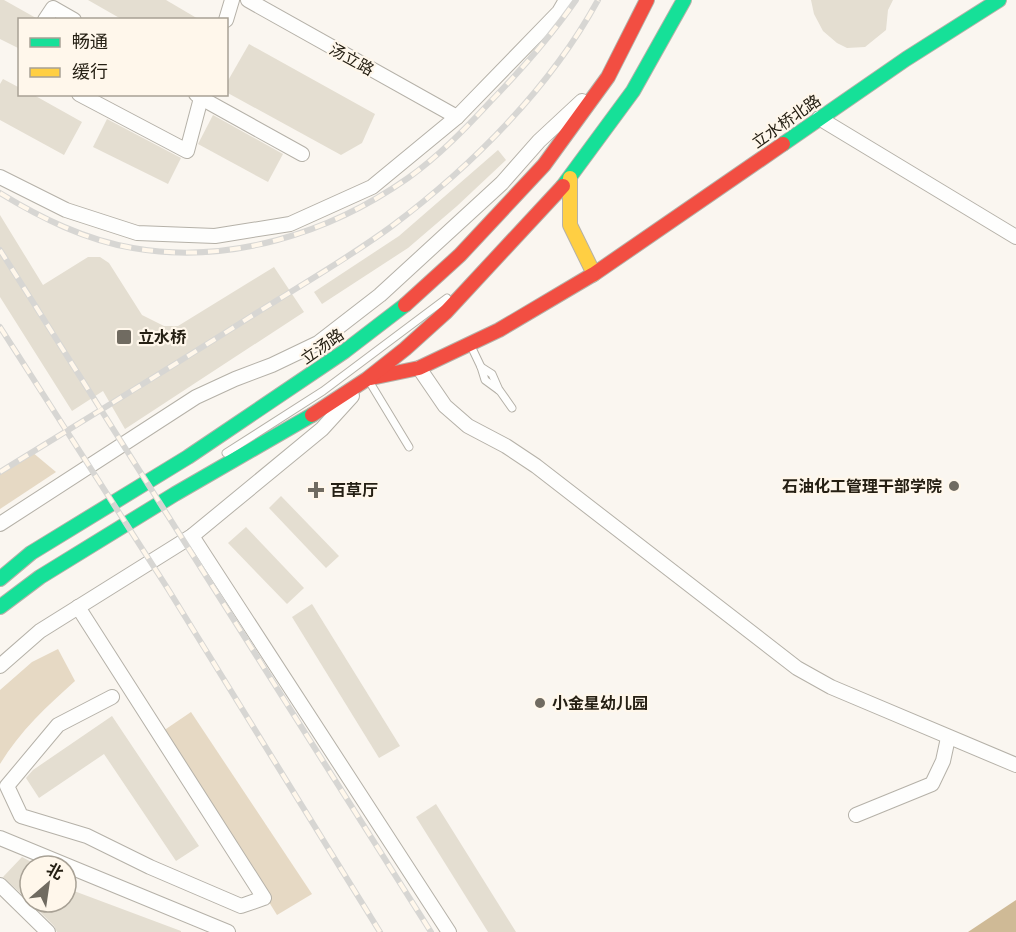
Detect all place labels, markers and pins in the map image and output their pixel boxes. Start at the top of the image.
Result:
place label: 立水桥 [138,327,187,349]
marker: 立水桥 [115,328,133,346]
place label: 石油化工管理干部学院 [782,476,942,498]
marker: 石油化工管理干部学院 [947,479,961,493]
place label: 百草厅 [330,480,378,502]
marker: 百草厅 [307,481,325,499]
place label: 小金星幼儿园 [552,693,648,715]
marker: 小金星幼儿园 [533,696,547,710]

